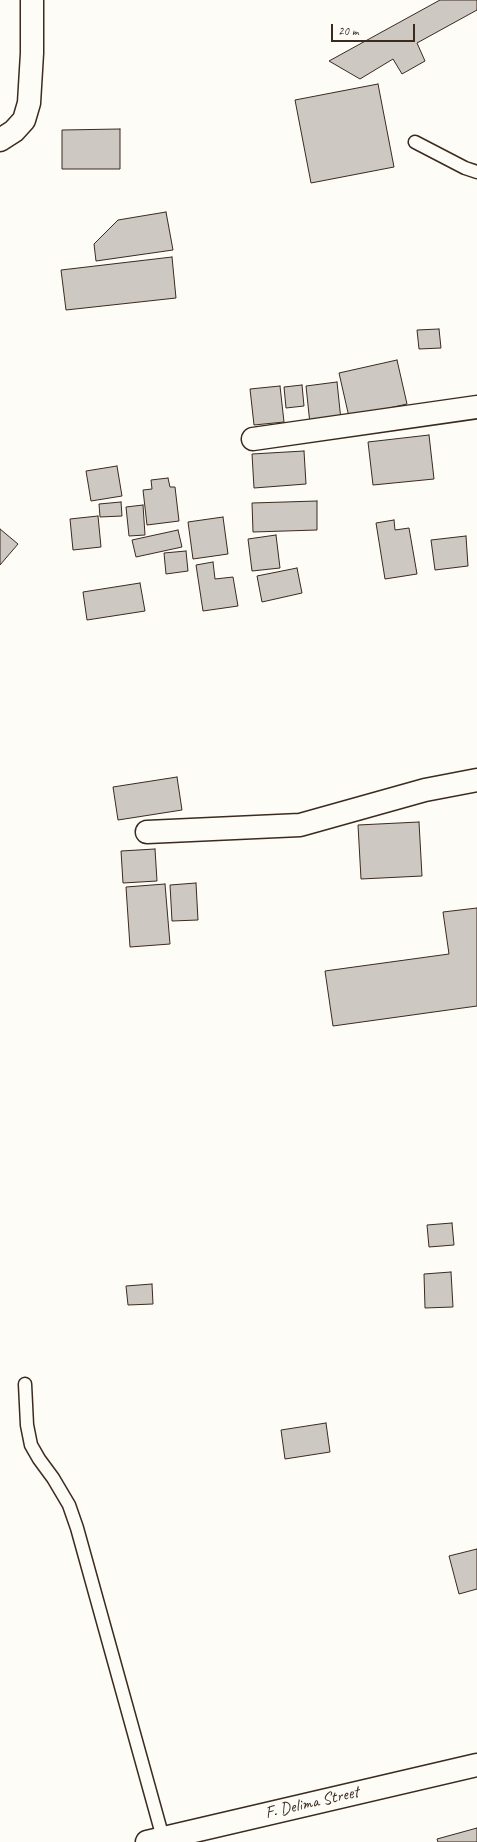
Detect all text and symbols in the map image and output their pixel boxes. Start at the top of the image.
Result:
scale bar [333,16,417,42]
text: 20 m [338,23,358,39]
street label: F. Delima Street [263,1782,361,1824]

